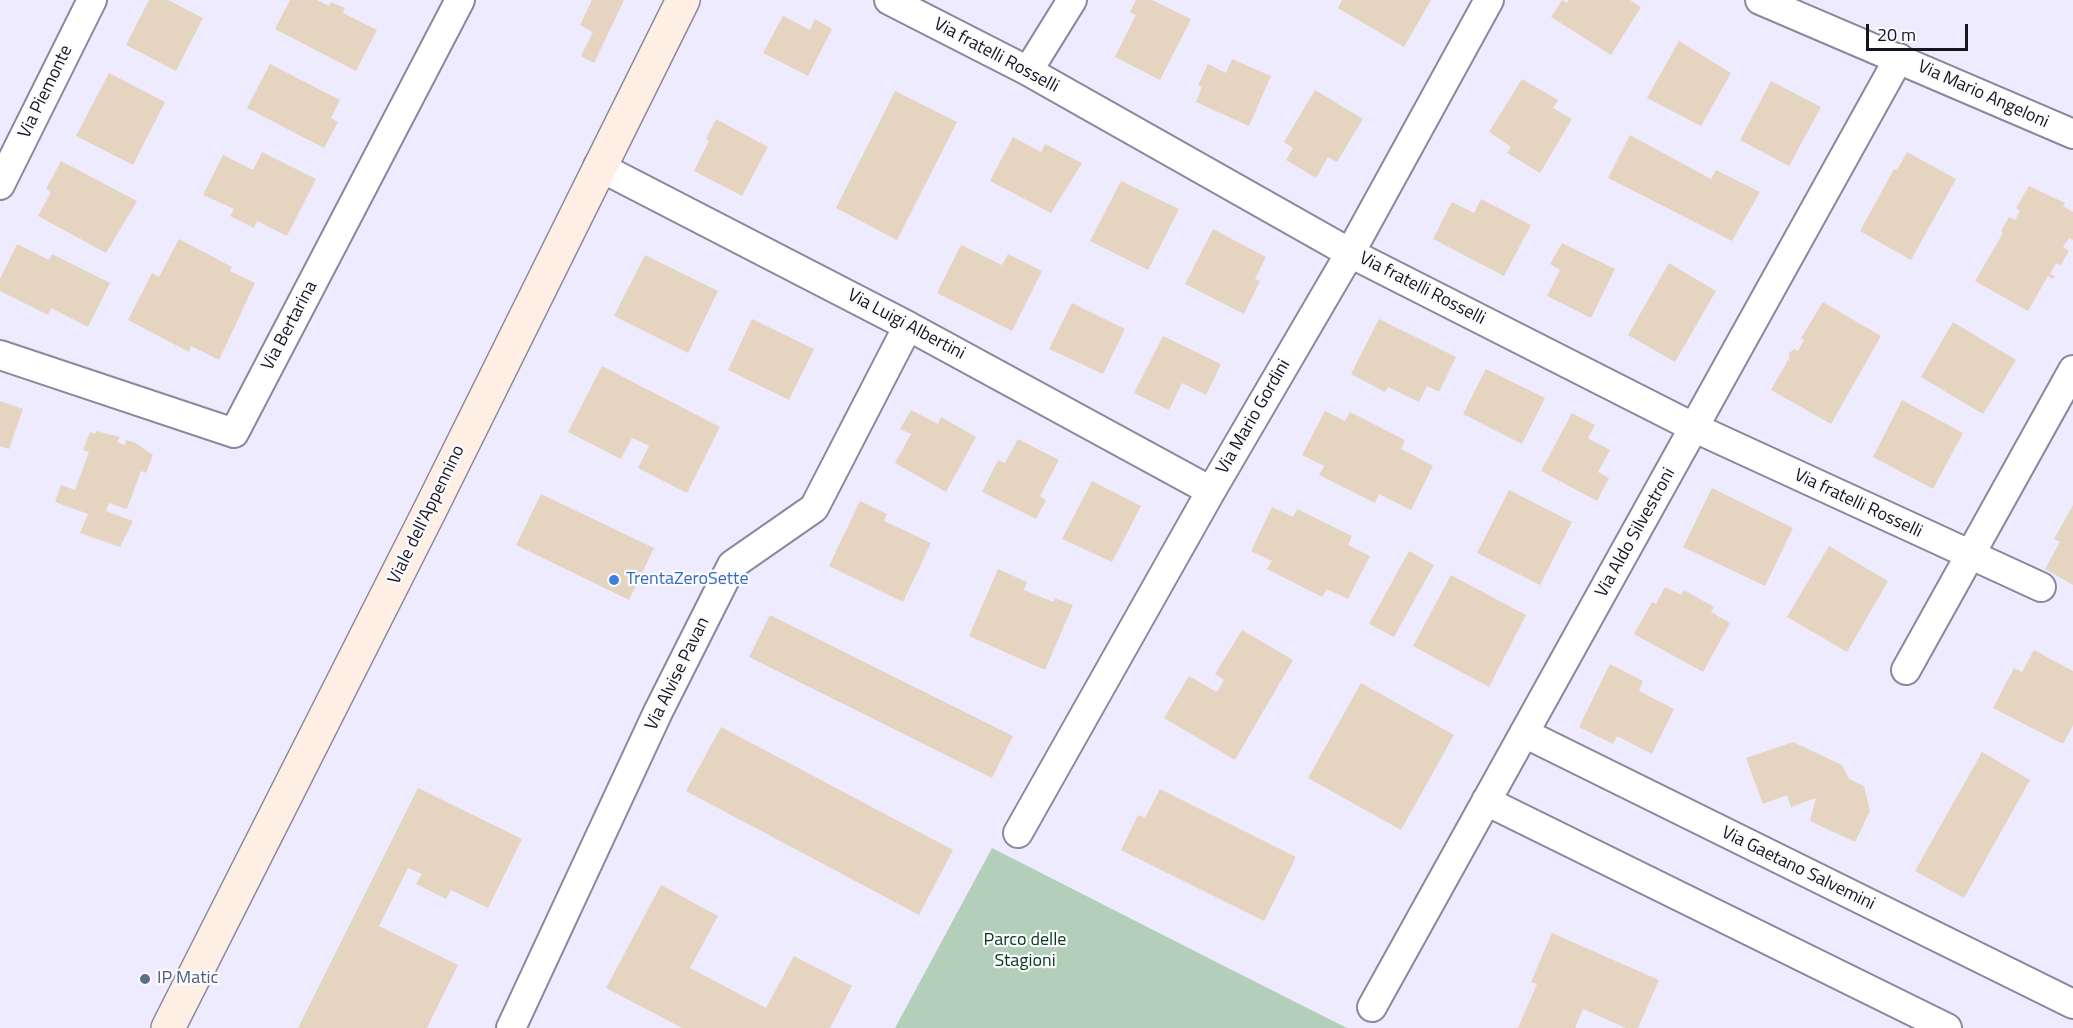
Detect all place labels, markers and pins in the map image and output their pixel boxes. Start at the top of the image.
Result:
place label: TrentaZeroSette [626,569,748,591]
marker: TrentaZeroSette [607,573,621,587]
place label: IP Matic [157,968,218,990]
marker: IP Matic [138,972,152,986]

